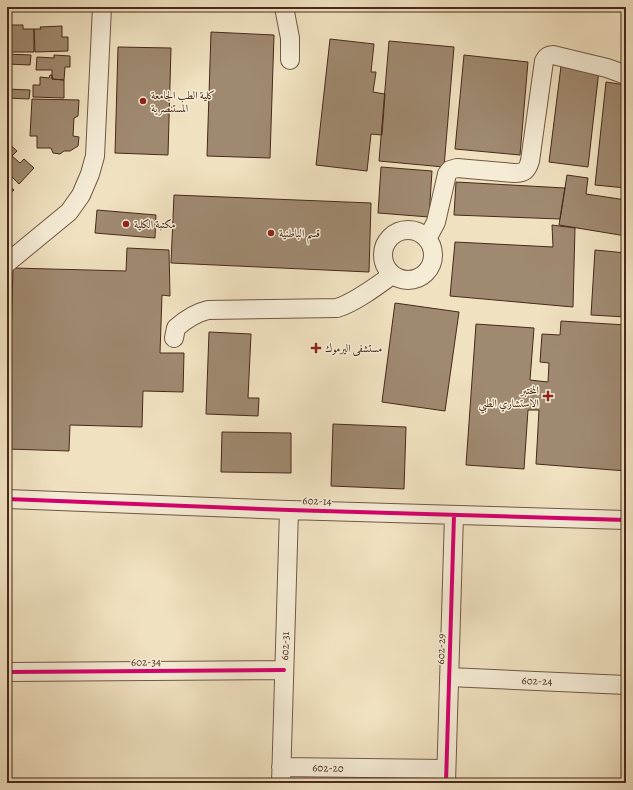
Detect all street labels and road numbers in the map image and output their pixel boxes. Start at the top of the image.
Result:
street label: 602-14 [302,493,332,509]
street label: 602-31 [277,631,293,661]
street label: 602-29 [433,633,449,665]
street label: 602-34 [131,654,161,670]
street label: 602-24 [521,673,553,689]
street label: 602-20 [312,760,344,776]

